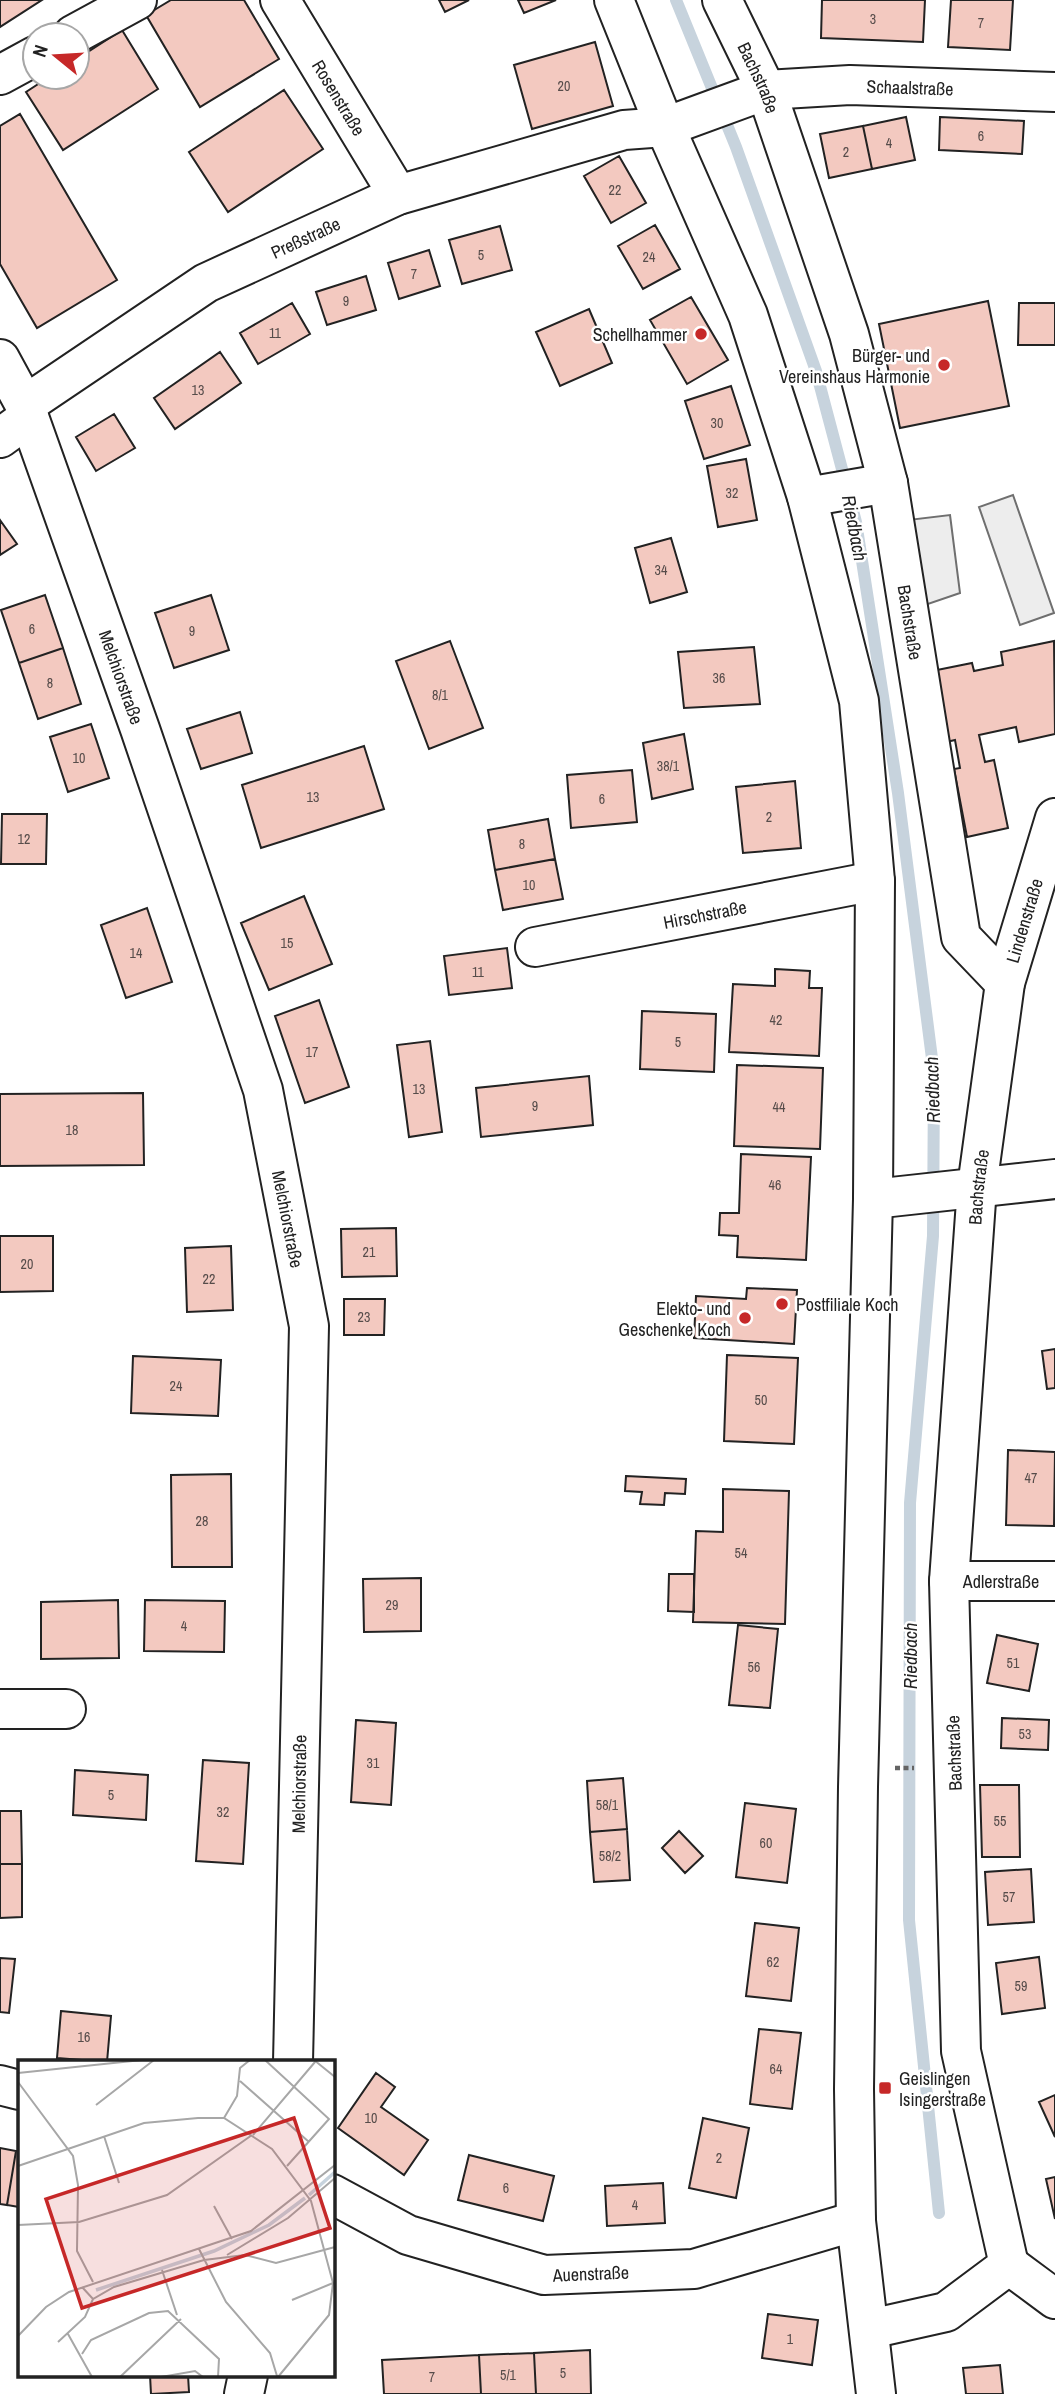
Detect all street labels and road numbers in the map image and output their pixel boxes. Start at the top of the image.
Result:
street label: Bachstraße [732,38,785,116]
street label: Rosenstraße [306,55,372,140]
street label: Schaalstraße [866,73,954,101]
street label: Preßstraße [267,211,344,264]
street label: Bachstraße [892,583,929,662]
street label: Melchiorstraße [93,626,150,728]
street label: Lindenstraße [999,875,1048,966]
street label: Hirschstraße [661,894,749,934]
street label: Bachstraße [962,1148,995,1226]
street label: Melchiorstraße [266,1168,310,1270]
street label: Adlerstraße [962,1569,1039,1594]
street label: Bachstraße [940,1715,968,1791]
street label: Melchiorstraße [286,1735,312,1833]
street label: Auenstraße [551,2259,630,2287]

